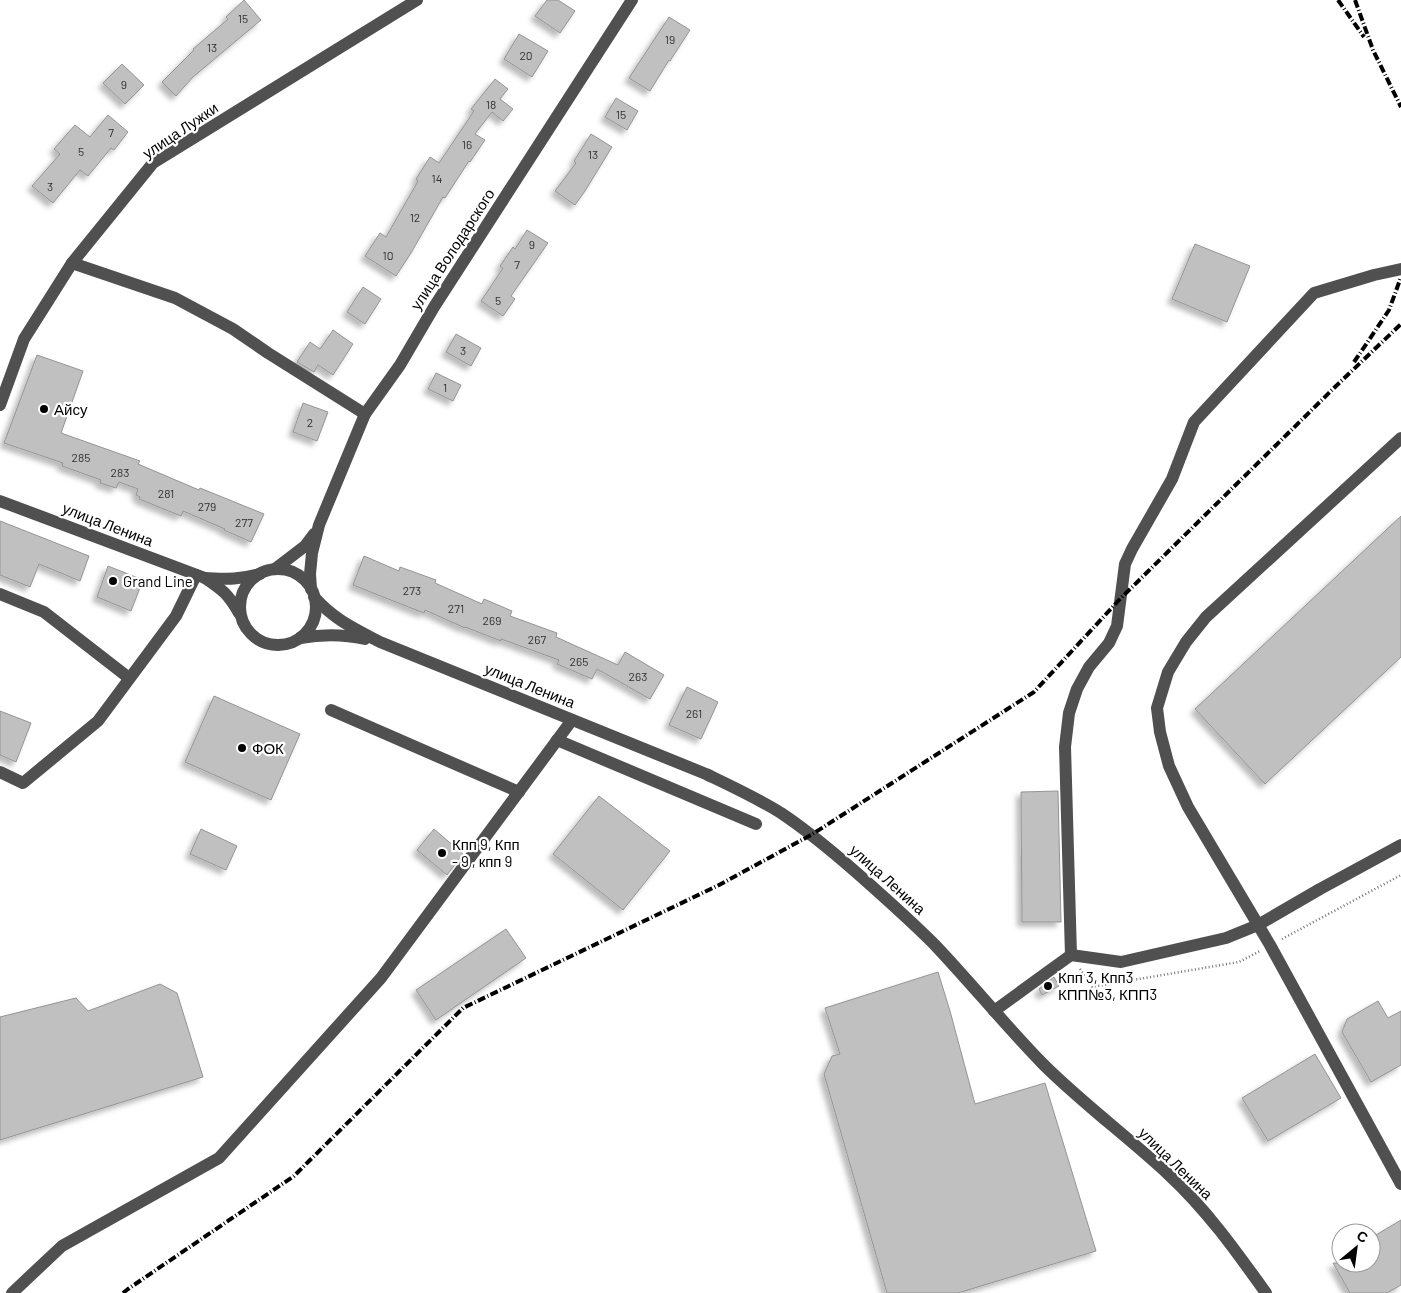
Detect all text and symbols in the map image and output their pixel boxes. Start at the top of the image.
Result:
house number: 15 [238,11,248,25]
house number: 19 [665,32,675,46]
house number: 13 [207,40,217,54]
house number: 20 [519,48,533,62]
house number: 9 [121,77,127,91]
house number: 18 [486,97,496,111]
street label: улица Лужки [139,98,221,162]
house number: 15 [616,107,626,121]
house number: 7 [108,125,114,139]
house number: 16 [462,137,472,151]
house number: 5 [78,144,84,158]
house number: 13 [588,147,598,161]
house number: 14 [432,171,442,185]
house number: 3 [47,179,53,193]
street label: улица Володарского [406,185,498,313]
house number: 12 [410,210,420,224]
house number: 9 [529,237,535,251]
house number: 10 [383,248,393,262]
house number: 7 [514,257,520,271]
house number: 5 [495,293,501,307]
house number: 3 [460,343,466,357]
house number: 1 [443,380,447,394]
place label: Айсу [54,400,88,418]
marker: Айсу [38,403,50,415]
house number: 2 [307,415,313,429]
house number: 285 [72,450,90,464]
house number: 283 [111,465,129,479]
house number: 281 [158,486,174,500]
street label: улица Ленина [60,498,157,550]
house number: 279 [198,499,216,513]
house number: 277 [235,515,253,529]
place label: Grand Line [123,572,193,590]
marker: Grand Line [107,575,119,587]
house number: 273 [403,583,421,597]
house number: 271 [448,601,464,615]
house number: 269 [483,613,501,627]
house number: 267 [528,632,546,646]
house number: 265 [570,654,588,668]
street label: улица Ленина [482,659,578,712]
house number: 263 [629,669,647,683]
house number: 261 [686,706,702,720]
place label: ФОК [252,739,284,757]
marker: ФОК [236,742,248,754]
place label: Кпп 9, Кпп - 9 , кпп 9 [452,835,520,870]
street label: улица Ленина [846,840,930,918]
marker: Кпп 9, Кпп - 9 , кпп 9 [436,847,448,859]
place label: Кпп 3, Кпп3 КПП№3, КПП3 [1058,968,1157,1003]
marker: Кпп 3, Кпп3 КПП№3, КПП3 [1042,980,1054,992]
street label: улица Ленина [1135,1123,1217,1203]
north arrow [1331,1223,1381,1273]
text: С [1354,1226,1371,1246]

